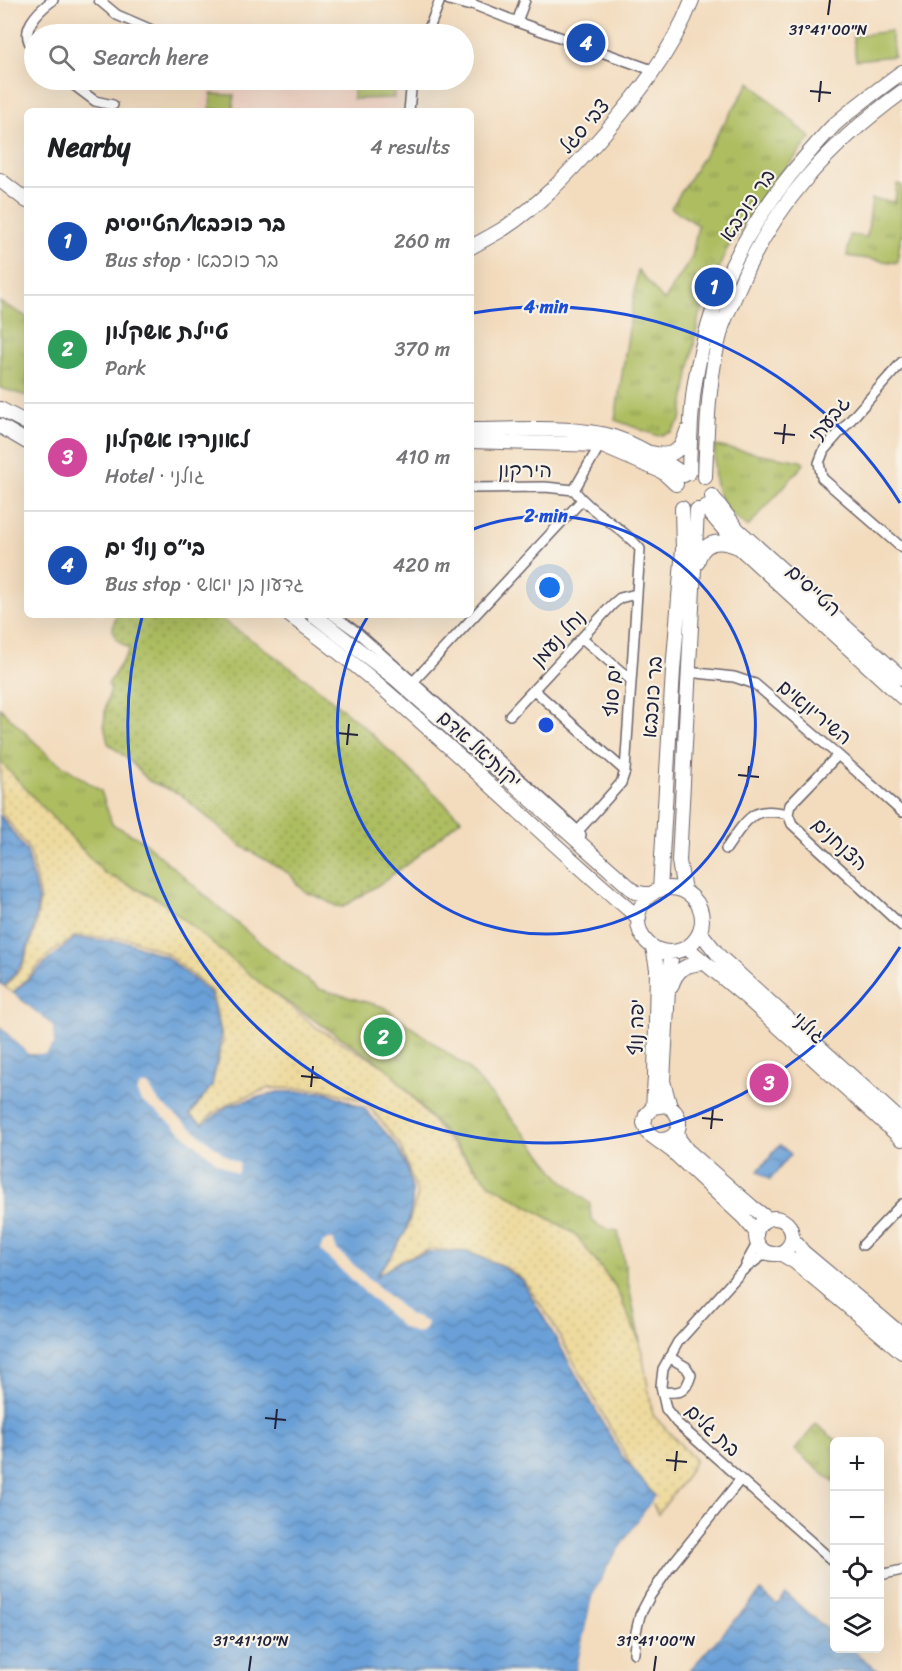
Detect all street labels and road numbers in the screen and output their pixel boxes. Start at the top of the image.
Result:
street label: צבי סגל [550,91,619,162]
street label: בר כוכבא [710,161,785,249]
street label: גבעתי [799,388,860,451]
street label: הירקון [498,453,552,488]
street label: הטייסים [778,555,850,626]
street label: נחל נעמן [522,601,595,675]
street label: בר כוכבא [632,655,673,739]
street label: ים סוף [593,664,632,718]
street label: השיריונאים [769,670,860,754]
street label: יקותיאל אדם [429,701,530,797]
street label: הצנחנים [803,808,876,880]
street label: יפה נוף [619,998,654,1056]
street label: גולני [784,1003,833,1052]
street label: בת גלים [677,1395,749,1466]

